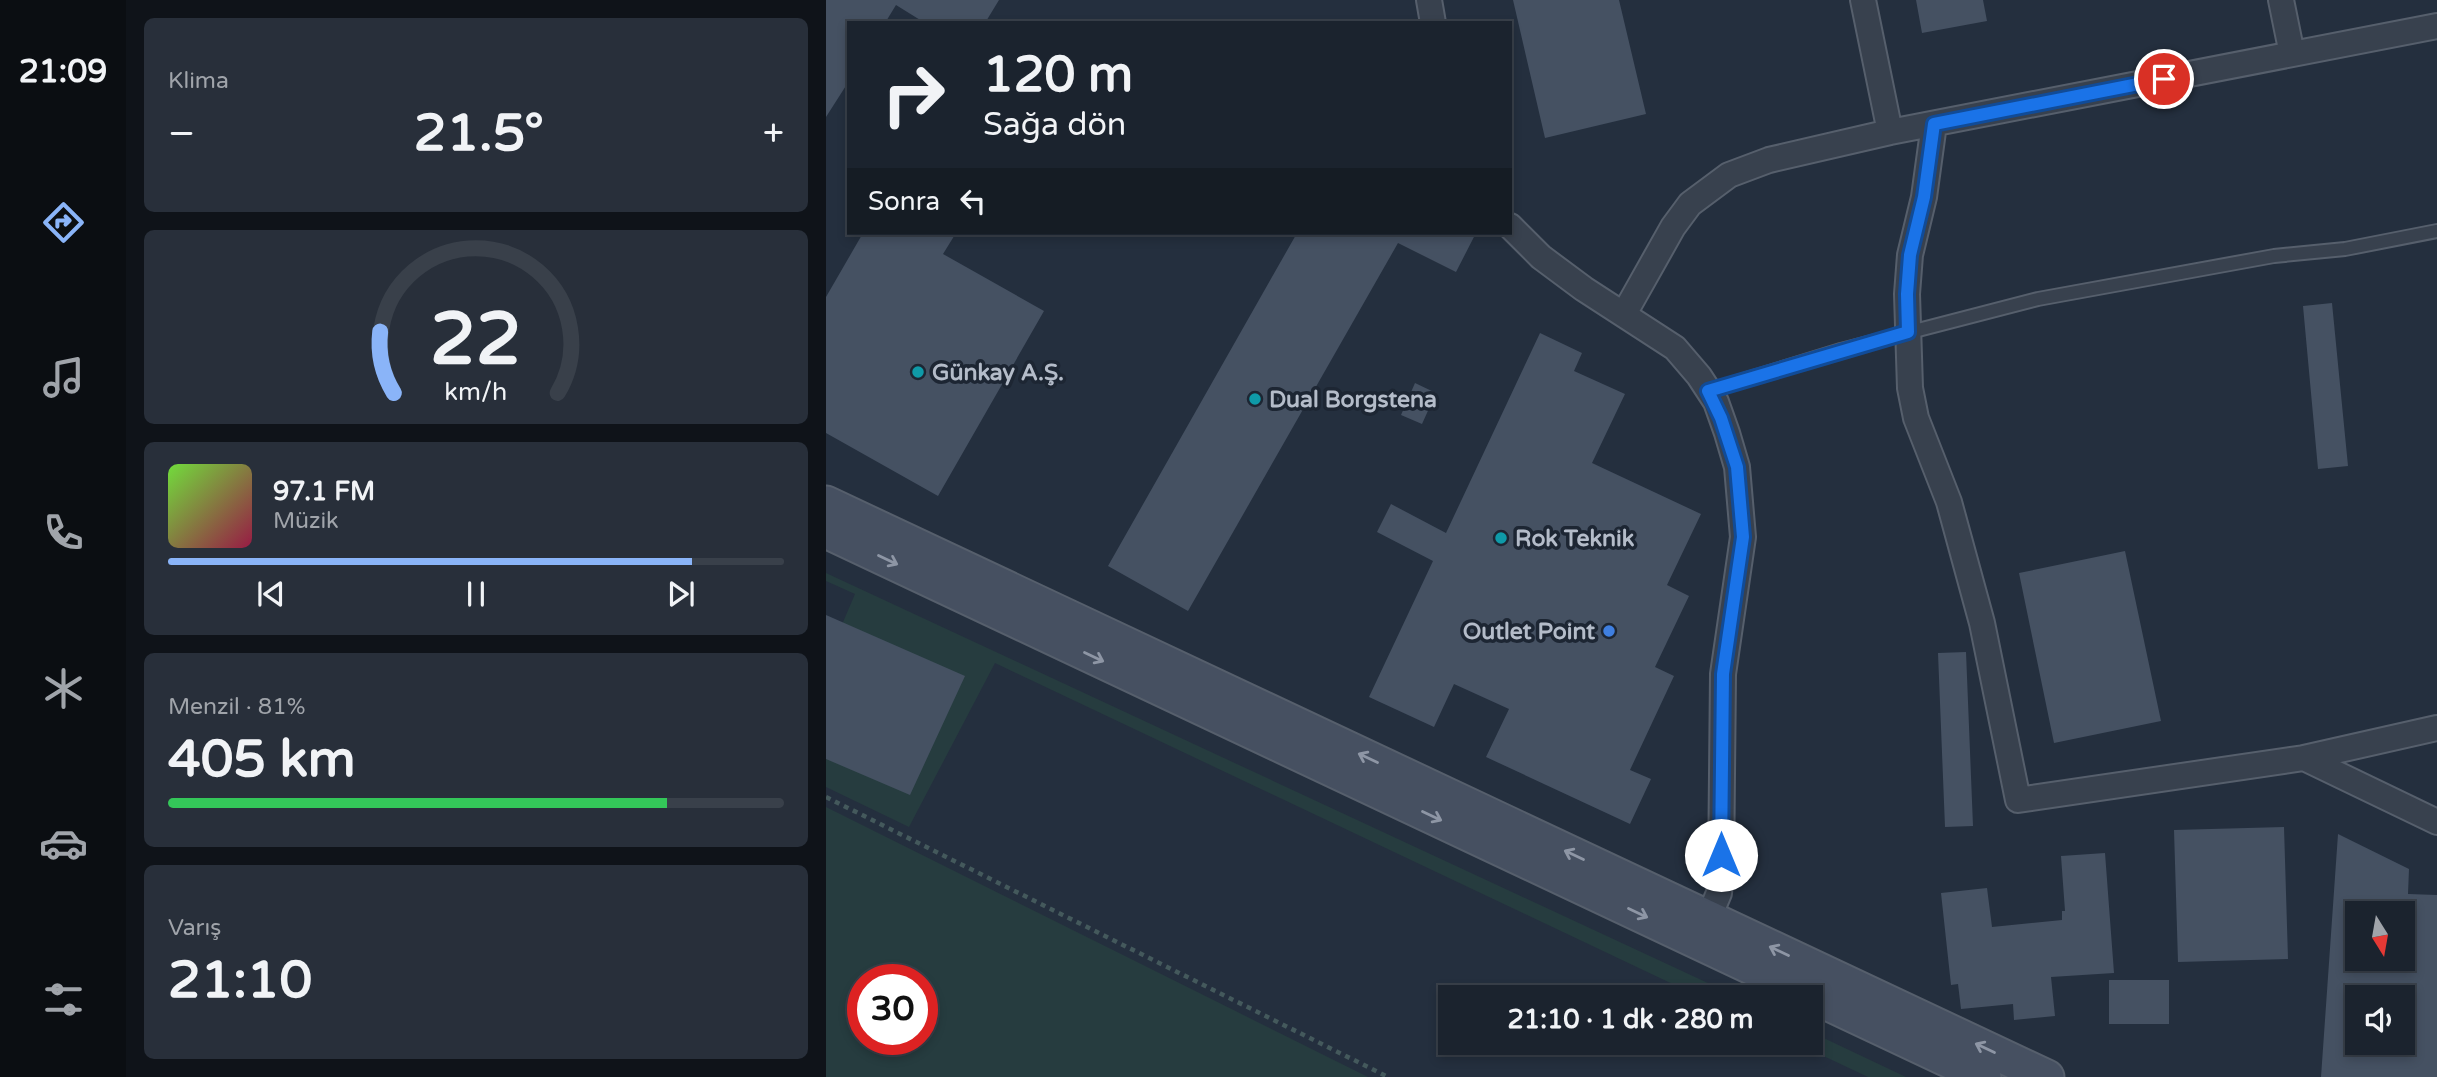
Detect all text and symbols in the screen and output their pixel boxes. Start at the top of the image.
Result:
text: 120 m [983,46,1133,105]
icon: right [868,49,959,140]
pin [2134,49,2194,109]
text: 21:09 [19,53,107,91]
icon: arrive [2145,60,2183,98]
text: Klima [168,67,229,95]
text: 21.5° [414,102,544,165]
text: Sağa dön [983,106,1126,144]
text: − [168,111,195,157]
text: + [763,111,784,157]
icon: left [954,182,992,220]
text: Sonra [868,186,940,217]
icon: directions [39,198,88,247]
text: 22 [430,296,522,384]
icon: music [39,353,88,402]
place label: Günkay A.Ş. [932,359,1064,387]
marker: Günkay A.Ş. [910,364,926,380]
text: km/h [445,376,507,406]
place label: Dual Borgstena [1269,386,1437,414]
marker: Dual Borgstena [1247,391,1263,407]
text: 97.1 FM [273,476,375,507]
text: Müzik [273,507,339,535]
icon: phone [39,508,88,557]
place label: Rok Teknik [1515,525,1635,553]
marker: Rok Teknik [1493,530,1509,546]
one-way arrow [877,554,898,567]
icon: previous [252,575,290,613]
icon: pause [457,575,495,613]
icon: next [662,575,700,613]
place label: Outlet Point [1463,618,1595,646]
marker: Outlet Point [1601,623,1617,639]
one-way arrow [1083,651,1104,664]
icon: climate [39,664,88,713]
text: Menzil · 81% [168,693,305,721]
text: 405 km [168,728,356,791]
one-way arrow [1358,751,1379,764]
one-way arrow [1422,811,1443,824]
position arrow [1684,818,1758,892]
icon: car [39,819,88,868]
one-way arrow [1563,847,1584,860]
north arrow [2345,901,2415,971]
map controls [2345,901,2415,1055]
one-way arrow [1627,907,1648,920]
text: Varış [168,914,221,942]
one-way arrow [1769,944,1790,957]
text: 21:10 [168,949,312,1012]
speed limit sign: 30 [847,964,938,1055]
icon: filters [39,975,88,1024]
button: sound [2345,985,2415,1055]
text: 21:10 · 1 dk · 280 m [1508,1004,1753,1035]
one-way arrow [1975,1041,1997,1054]

